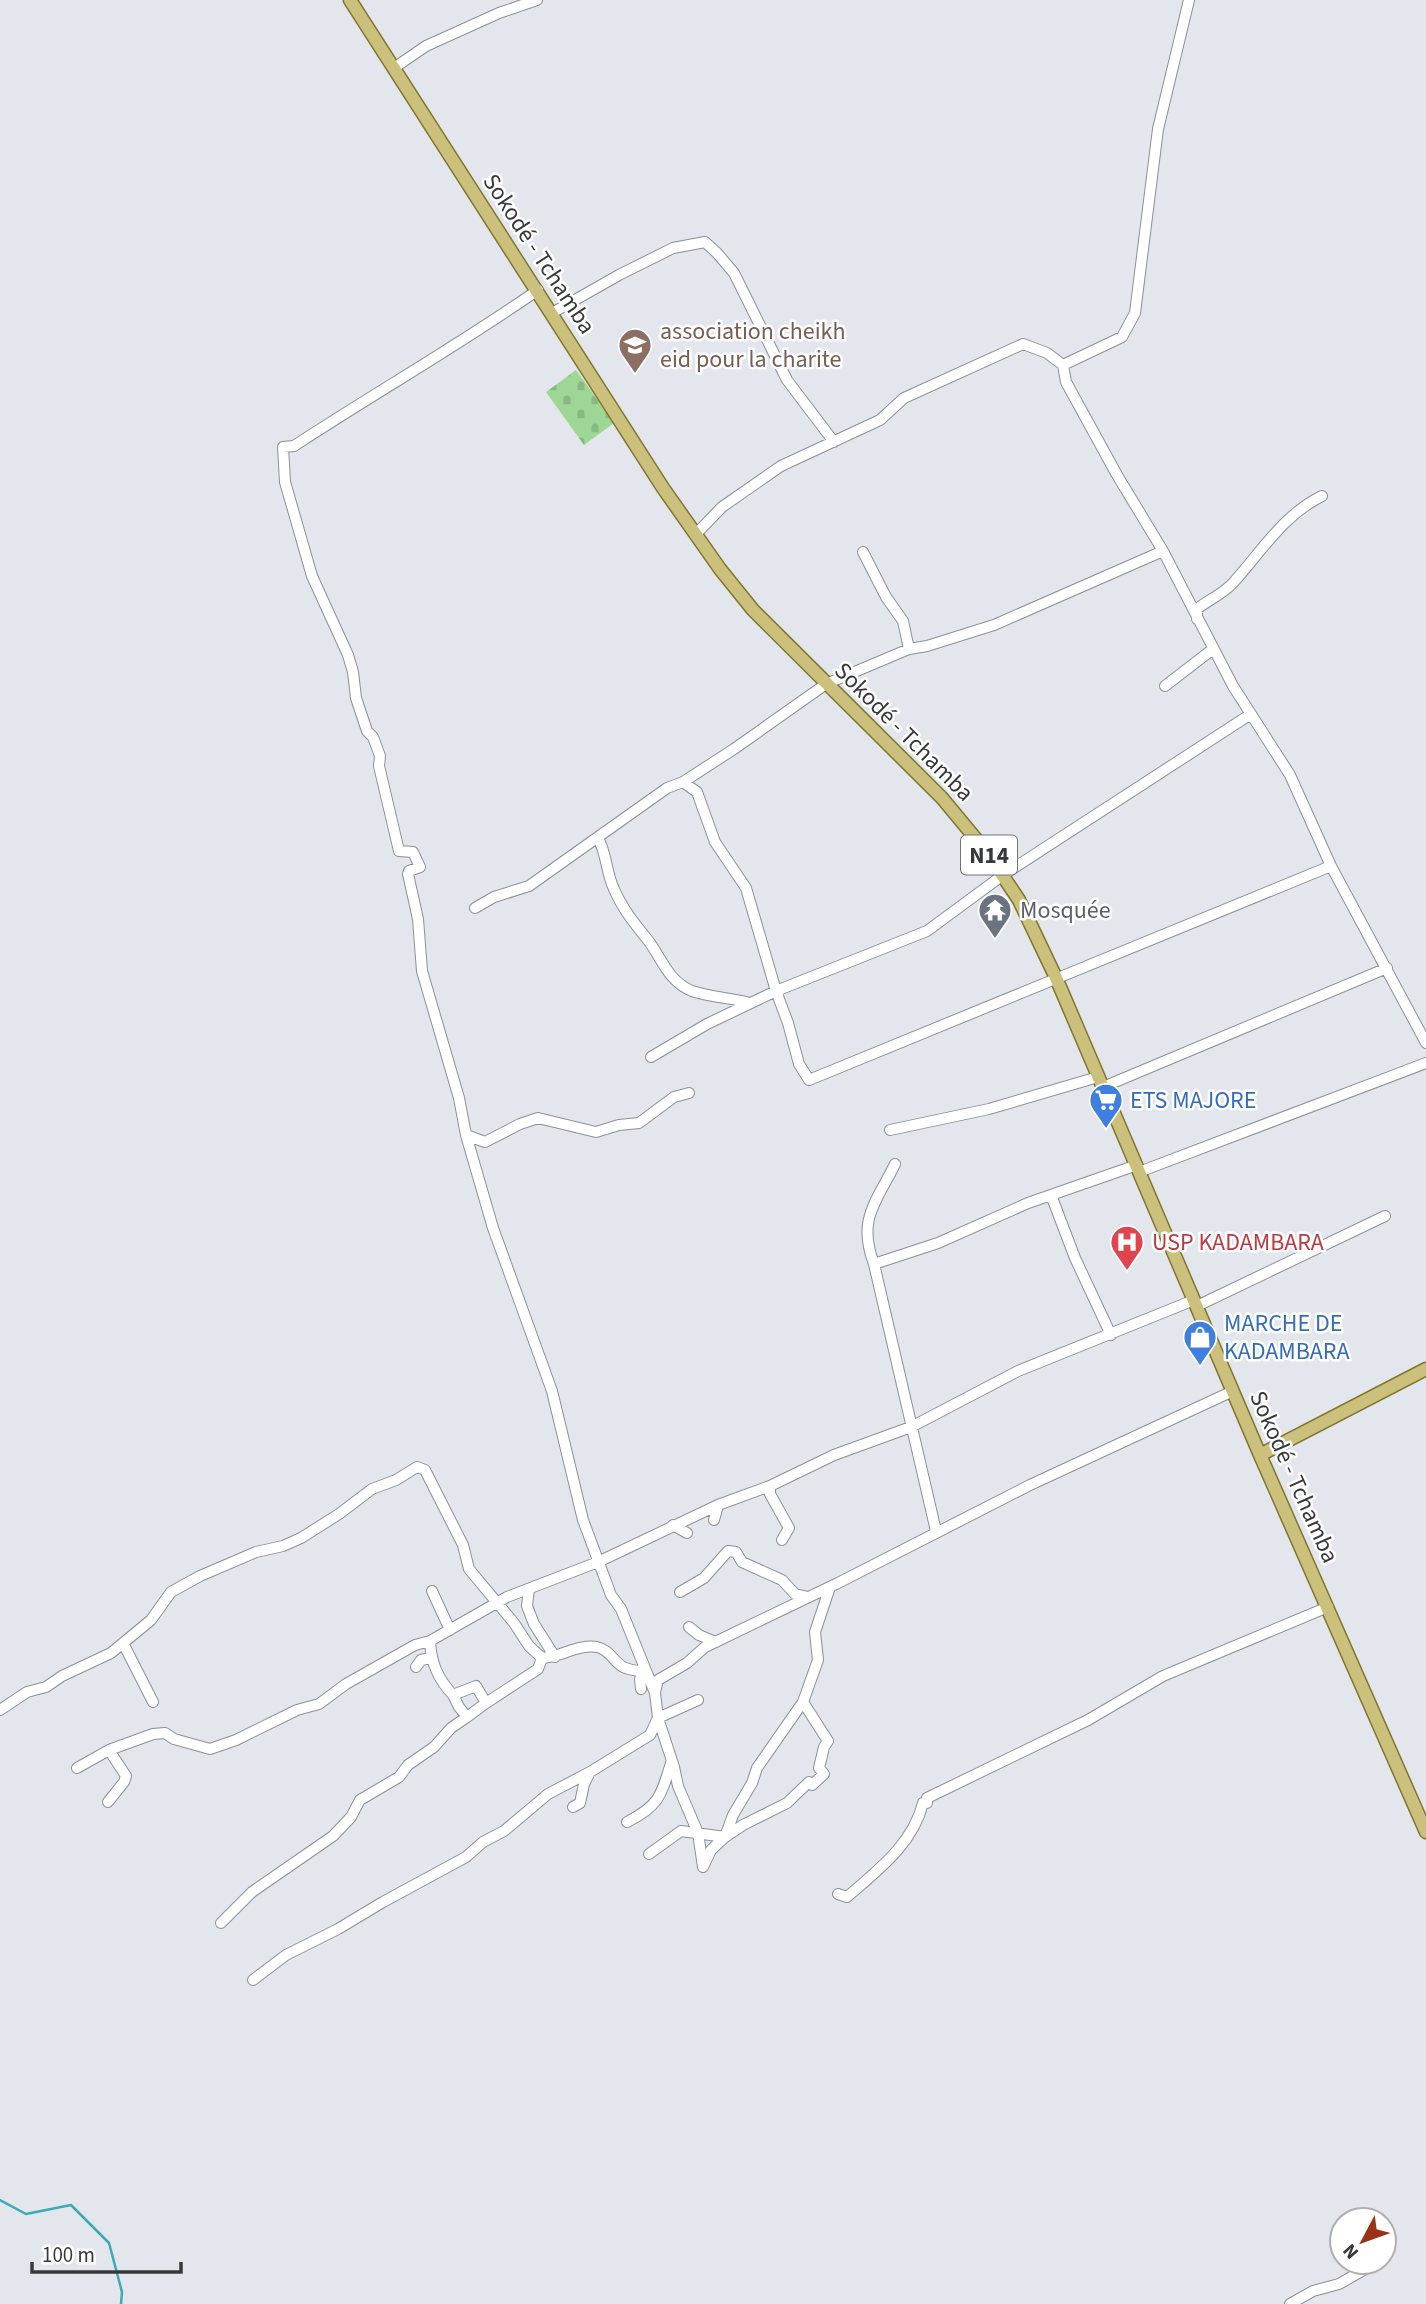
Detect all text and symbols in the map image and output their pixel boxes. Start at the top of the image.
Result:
street label: Sokodé - Tchamba [474,167,604,341]
place label: association cheikh eid pour la charite [660,314,846,377]
school or university icon: association cheikh eid pour la charite [616,326,654,375]
street label: Sokodé - Tchamba [826,654,982,810]
road number: N14 [961,835,1017,874]
temple icon: Mosquée [976,891,1014,940]
place label: Mosquée [1020,893,1111,928]
supermarket icon: ETS MAJORE [1087,1081,1125,1130]
place label: ETS MAJORE [1130,1083,1256,1118]
hospital icon: USP KADAMBARA [1108,1223,1146,1272]
place label: USP KADAMBARA [1152,1225,1324,1260]
place label: MARCHE DE KADAMBARA [1224,1306,1349,1369]
shop icon: MARCHE DE KADAMBARA [1181,1318,1219,1367]
street label: Sokodé - Tchamba [1240,1385,1348,1569]
north arrow [1328,2206,1398,2276]
scale bar [32,2230,180,2274]
text: N [1337,2238,1366,2265]
text: 100 m [42,2240,95,2270]

